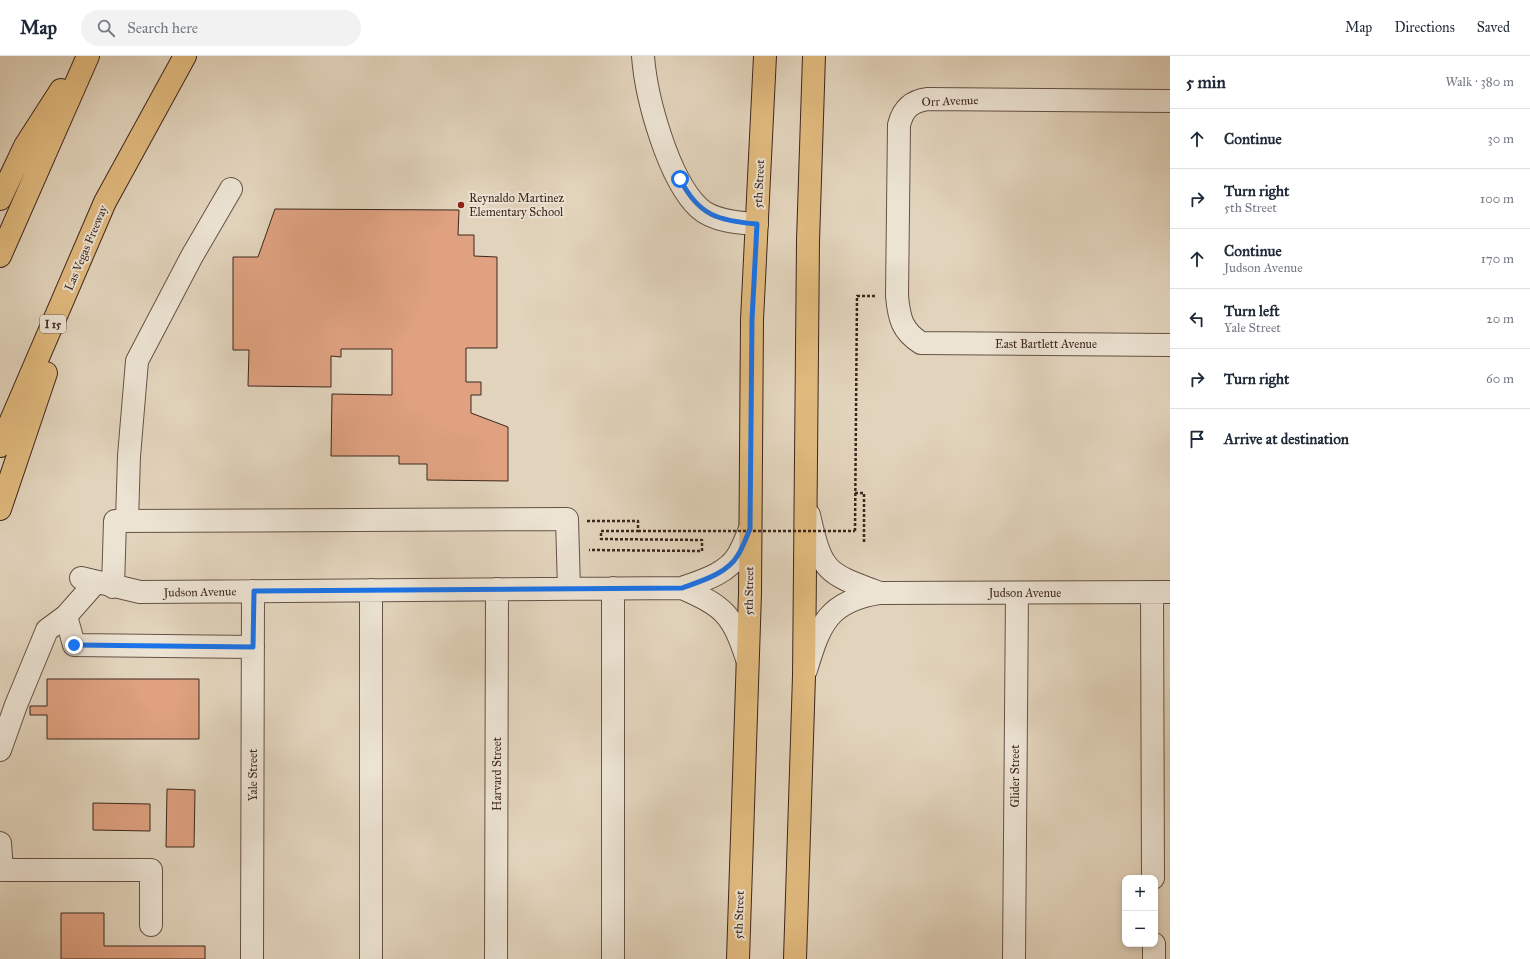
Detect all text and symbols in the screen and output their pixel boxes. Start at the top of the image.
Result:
search box [81,10,361,46]
text: Map [20,16,57,39]
icon: search [95,17,117,39]
text: Search here [127,19,198,37]
text: Map [1345,19,1372,36]
text: Directions [1394,19,1455,36]
text: Saved [1477,19,1510,36]
text: 5 min [1186,72,1226,93]
text: Walk · 380 m [1445,74,1514,90]
street label: Orr Avenue [921,93,979,109]
icon: ahead [1186,128,1208,150]
text: Continue [1224,130,1282,148]
text: 30 m [1488,131,1514,147]
street label: 5th Street [751,158,767,209]
route start [671,170,689,188]
text: Turn right [1224,182,1289,200]
icon: right [1186,188,1208,210]
place label: Reynaldo Martinez Elementary School [469,191,564,219]
text: 100 m [1480,191,1514,207]
marker: Reynaldo Martinez Elementary School [456,200,466,210]
text: 5th Street [1224,200,1277,216]
street label: Las Vegas Freeway [62,203,111,293]
text: Continue [1224,242,1282,260]
icon: ahead [1186,248,1208,270]
text: 170 m [1481,251,1514,267]
text: Judson Avenue [1224,260,1303,276]
text: Turn left [1224,302,1280,320]
icon: left [1186,308,1208,330]
text: 20 m [1486,311,1514,327]
road number: I 15 [40,315,66,333]
text: Yale Street [1224,320,1281,336]
street label: East Bartlett Avenue [995,337,1097,351]
icon: right [1186,368,1208,390]
text: Turn right [1224,370,1289,388]
text: 60 m [1486,371,1514,387]
icon: arrive [1186,428,1208,450]
text: Arrive at destination [1224,430,1349,448]
street label: 5th Street [742,566,756,616]
street label: Judson Avenue [162,584,236,601]
street label: Judson Avenue [987,586,1061,601]
route end [65,636,83,654]
street label: Harvard Street [490,736,504,811]
street label: Glider Street [1008,744,1022,808]
street label: Yale Street [246,748,260,801]
map controls [1122,875,1158,947]
button: + [1122,875,1158,911]
street label: 5th Street [731,890,747,940]
button: − [1122,911,1158,947]

